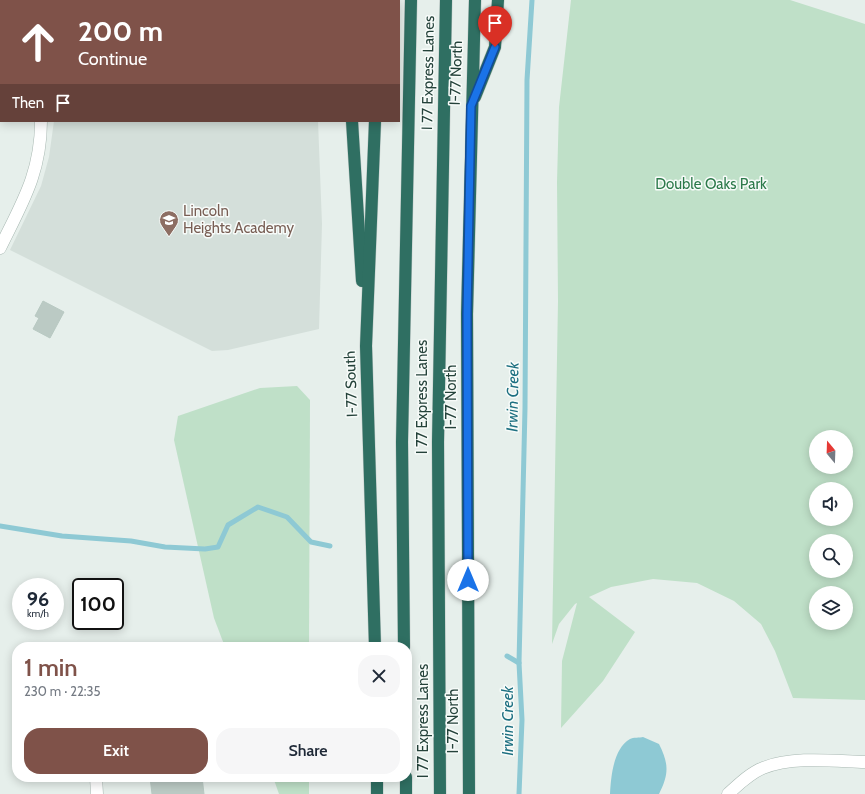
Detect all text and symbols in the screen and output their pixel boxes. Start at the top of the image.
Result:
pin [478,6,512,47]
icon: arrive [484,12,506,34]
text: 200 m [78,14,163,48]
icon: ahead [12,16,64,68]
street label: I 77 Express Lanes [418,16,438,130]
street label: I-77 North [446,40,466,106]
text: Continue [78,48,147,70]
icon: arrive [52,92,74,114]
text: Then [12,94,44,112]
park label: Double Oaks Park [655,175,767,193]
place label: Lincoln Heights Academy [183,202,294,237]
school or university icon: Lincoln Heights Academy [158,209,180,237]
street label: I 77 Express Lanes [413,340,431,454]
street label: I-77 South [341,351,361,417]
water label: Irwin Creek [502,361,523,432]
street label: I-77 North [442,365,460,429]
north arrow [809,430,853,474]
map controls [809,430,853,630]
button: sound [809,482,853,526]
button: search [809,534,853,578]
position arrow [447,559,489,601]
speed limit sign: 100 [72,578,124,630]
button: layers [809,586,853,630]
text: 96 [27,587,49,611]
text: km/h [27,607,49,620]
text: 1 min [24,653,78,682]
button: close [358,655,400,697]
street label: I 77 Express Lanes [414,664,432,778]
text: 230 m · 22:35 [24,683,101,699]
water label: Irwin Creek [498,685,517,756]
street label: I-77 North [444,689,462,753]
button: Exit [24,728,208,774]
button: Share [216,728,400,774]

